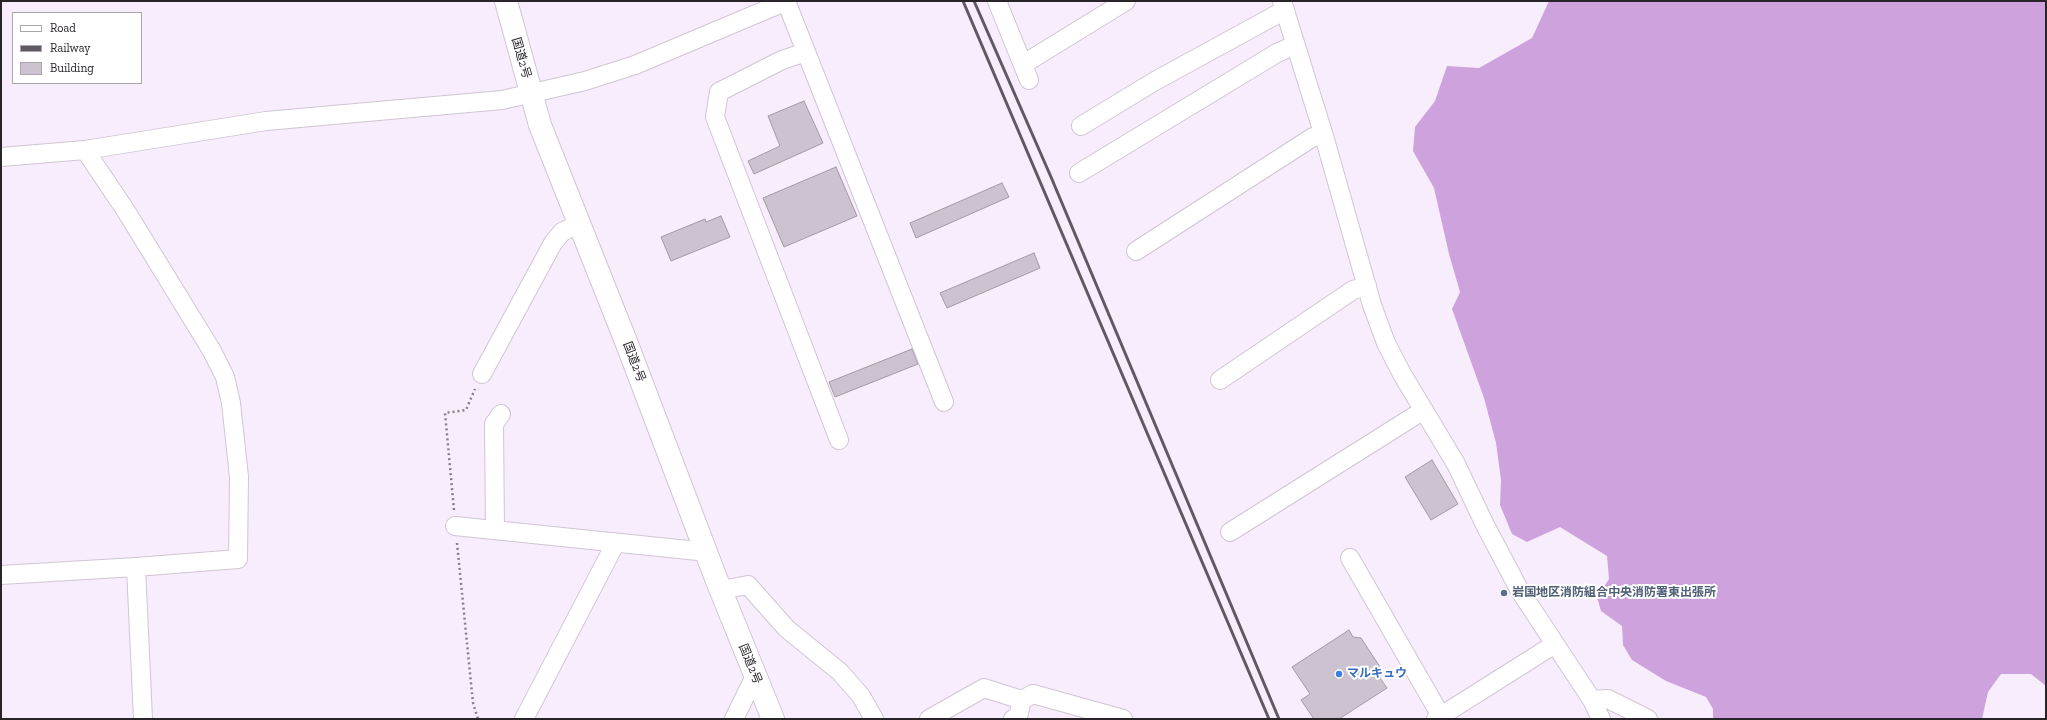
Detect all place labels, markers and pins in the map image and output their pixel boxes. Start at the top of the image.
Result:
place label: 岩国地区消防組合中央消防署東出張所 [1512,586,1716,600]
marker: 岩国地区消防組合中央消防署東出張所 [1499,588,1509,598]
place label: マルキュウ [1347,667,1407,681]
marker: マルキュウ [1334,669,1344,679]

